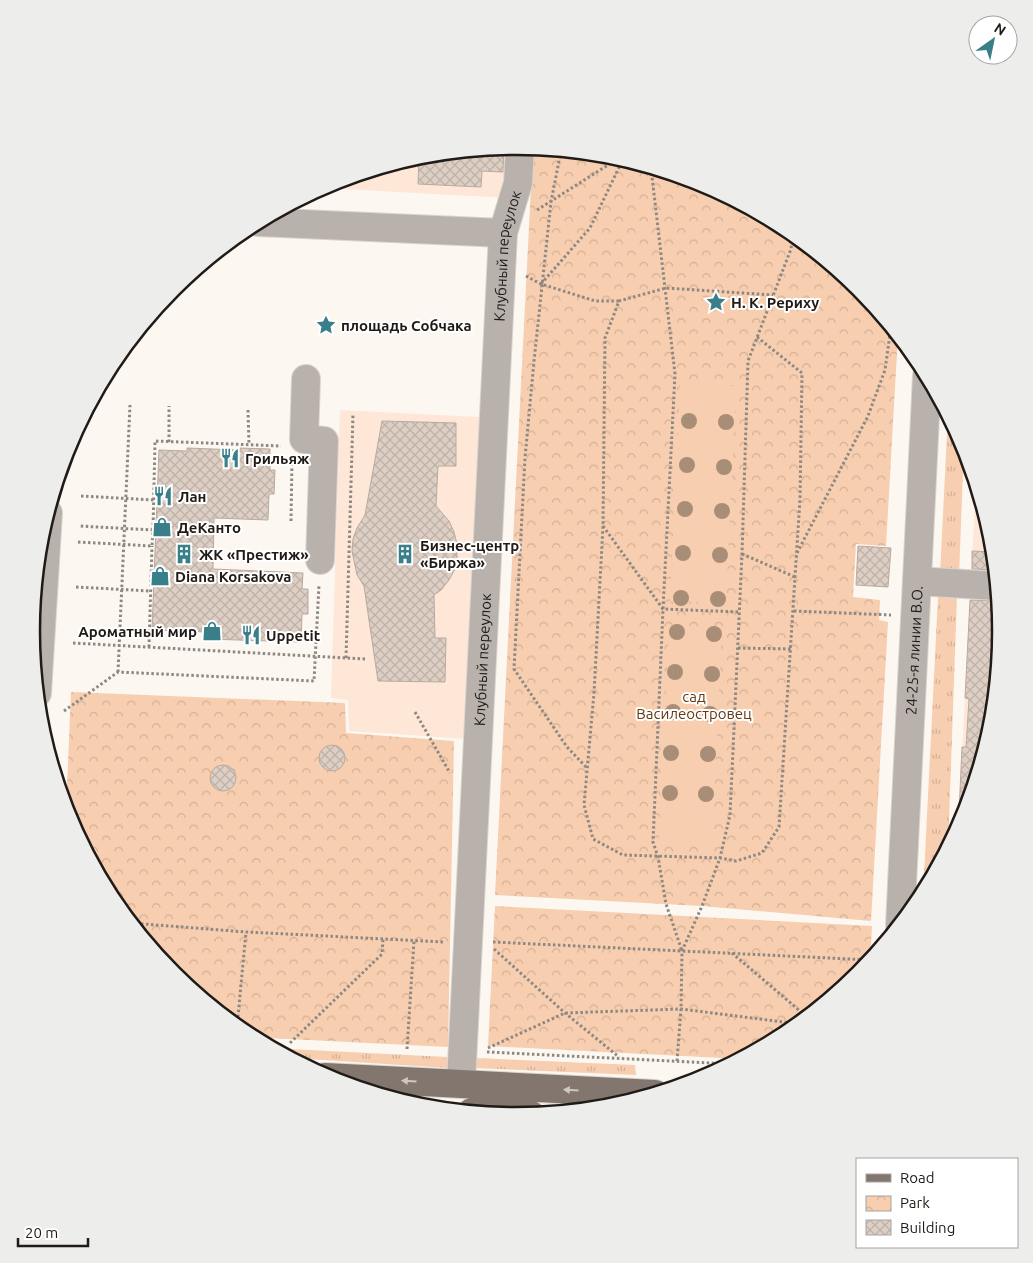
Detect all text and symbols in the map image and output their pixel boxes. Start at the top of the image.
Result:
north arrow [968,15,1018,65]
text: N [991,20,1009,39]
street label: Клубный переулок [490,188,524,322]
place icon: Н. К. Рериху [705,291,727,313]
place label: Н. К. Рериху [731,294,819,311]
place icon: площадь Собчака [315,314,337,336]
place label: площадь Собчака [341,317,472,334]
restaurant icon: Грильяж [219,447,241,469]
place label: Грильяж [245,450,310,467]
restaurant icon: Лан [152,485,174,507]
place label: Лан [178,488,207,505]
shop icon: ДеКанто [151,516,173,538]
place label: ДеКанто [177,519,241,536]
place label: Бизнес-центр «Биржа» [420,537,519,571]
building icon: ЖК «Престиж» [173,543,195,565]
building icon: Бизнес-центр «Биржа» [394,543,416,565]
place label: ЖК «Престиж» [199,546,309,563]
shop icon: Diana Korsakova [149,565,171,587]
place label: Diana Korsakova [175,568,291,585]
street label: 24-25-я линии В.О. [902,585,925,715]
street label: Клубный переулок [470,593,494,726]
shop icon: Ароматный мир [201,620,223,642]
place label: Ароматный мир [78,623,197,640]
restaurant icon: Uppetit [240,624,262,646]
place label: Uppetit [266,627,321,644]
park label: сад Василеостровец [636,688,752,722]
one-way arrow [401,1077,417,1085]
one-way arrow [563,1085,579,1093]
legend [856,1158,1018,1248]
text: Road [900,1169,935,1186]
text: Park [900,1194,930,1211]
scale bar [18,1216,88,1248]
text: Building [900,1219,955,1236]
text: 20 m [25,1224,58,1241]

